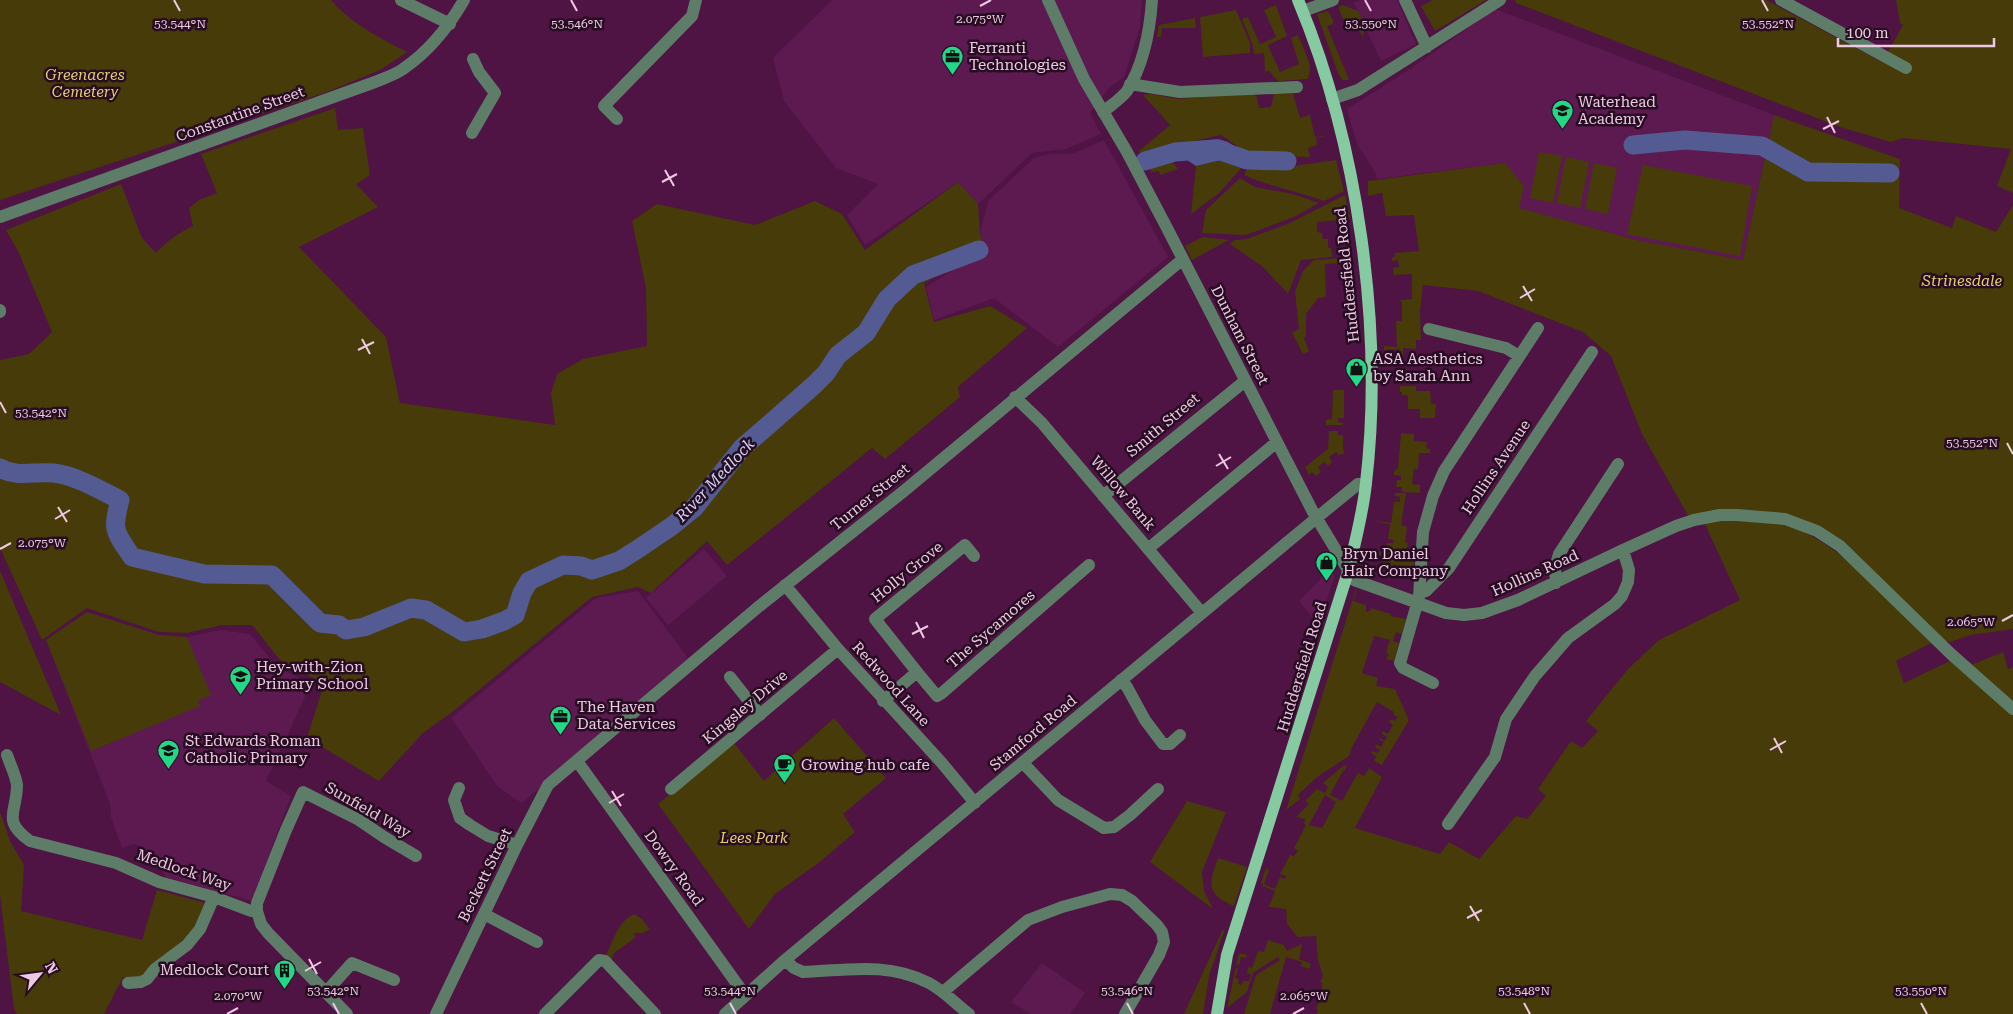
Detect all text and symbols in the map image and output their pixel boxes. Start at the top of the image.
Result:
text: 2.075°W [956,12,1005,26]
scale bar [1838,15,1994,47]
text: 53.544°N [154,17,206,31]
text: 53.546°N [551,17,603,31]
text: 53.550°N [1345,17,1397,31]
text: 53.552°N [1742,17,1794,31]
text: 100 m [1846,24,1889,42]
place label: Ferranti Technologies [969,39,1066,74]
office icon: Ferranti Technologies [941,45,965,76]
park label: Greenacres Cemetery [45,66,125,101]
street label: Constantine Street [173,82,307,146]
place label: Waterhead Academy [1578,93,1656,128]
school or university icon: Waterhead Academy [1550,99,1574,130]
street label: Huddersfield Road [1331,206,1363,343]
park label: Strinesdale [1921,272,2003,290]
street label: Dunham Street [1207,282,1273,388]
place label: ASA Aesthetics by Sarah Ann [1373,350,1483,385]
shop icon: ASA Aesthetics by Sarah Ann [1345,356,1369,387]
street label: Smith Street [1123,389,1204,461]
text: 53.542°N [15,406,67,420]
street label: Hollins Avenue [1458,416,1534,518]
water label: River Medlock [671,434,759,526]
text: 53.552°N [1946,436,1998,450]
street label: Willow Bank [1087,452,1160,534]
street label: Turner Street [827,459,913,534]
text: 2.075°W [18,536,67,550]
street label: Holly Grove [868,538,946,606]
place label: Bryn Daniel Hair Company [1343,545,1448,580]
street label: Hollins Road [1489,546,1582,600]
shop icon: Bryn Daniel Hair Company [1315,551,1339,582]
street label: The Sycamores [943,586,1039,672]
street label: Huddersfield Road [1274,599,1331,734]
text: 2.065°W [1947,615,1996,629]
street label: Redwood Lane [848,638,934,730]
place label: Hey-with-Zion Primary School [256,658,369,693]
school or university icon: Hey-with-Zion Primary School [228,664,252,695]
street label: Kingsley Drive [699,666,791,748]
street label: Stamford Road [986,691,1080,775]
place label: The Haven Data Services [577,698,676,733]
office icon: The Haven Data Services [549,704,573,735]
place label: St Edwards Roman Catholic Primary [185,732,321,767]
school or university icon: St Edwards Roman Catholic Primary [157,738,181,769]
cafe icon: Growing hub cafe [773,753,797,784]
place label: Growing hub cafe [801,756,930,774]
street label: Sunfield Way [322,778,414,842]
street label: Beckett Street [454,825,516,925]
street label: Dowry Road [641,827,708,910]
park label: Lees Park [719,829,789,847]
street label: Medlock Way [134,845,234,895]
north arrow [15,949,65,999]
building icon: Medlock Court [273,958,297,989]
text: N [42,959,61,976]
place label: Medlock Court [160,961,269,979]
text: 53.542°N [307,984,359,998]
text: 53.544°N [704,984,756,998]
text: 53.546°N [1101,984,1153,998]
text: 53.548°N [1498,984,1550,998]
text: 53.550°N [1895,984,1947,998]
text: 2.070°W [214,989,263,1003]
text: 2.065°W [1280,989,1329,1003]

